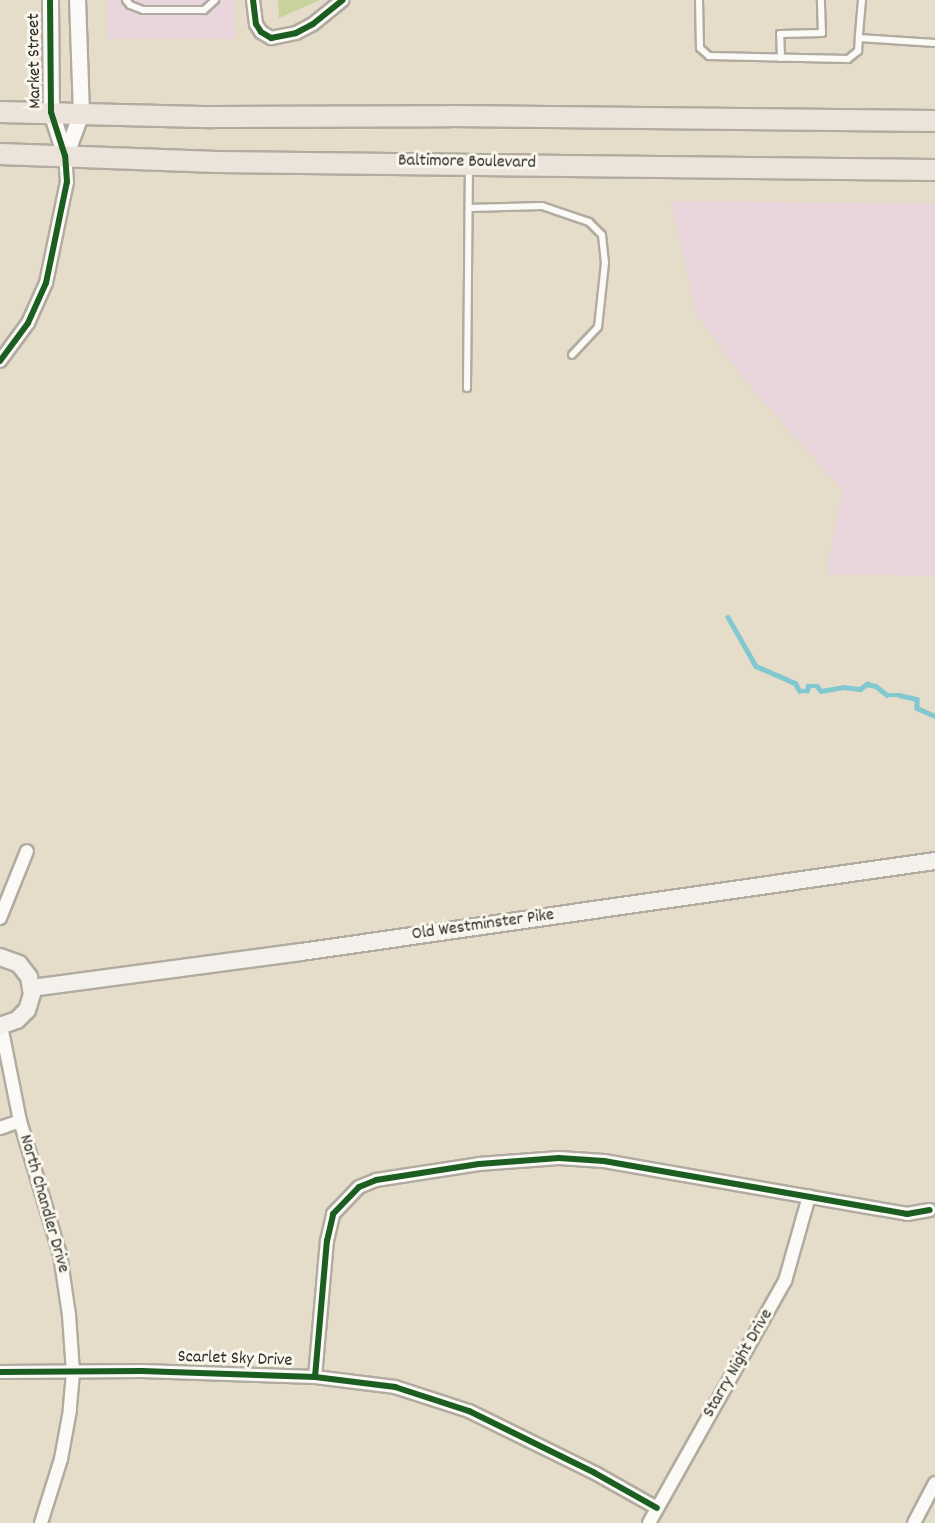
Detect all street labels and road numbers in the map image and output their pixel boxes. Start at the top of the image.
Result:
street label: Market Street [24,13,48,109]
street label: Baltimore Boulevard [398,151,536,175]
street label: Old Westminster Pike [411,905,555,947]
street label: North Chandler Drive [13,1132,73,1276]
street label: Starry Night Drive [699,1306,779,1422]
street label: Scarlet Sky Drive [177,1347,293,1373]

